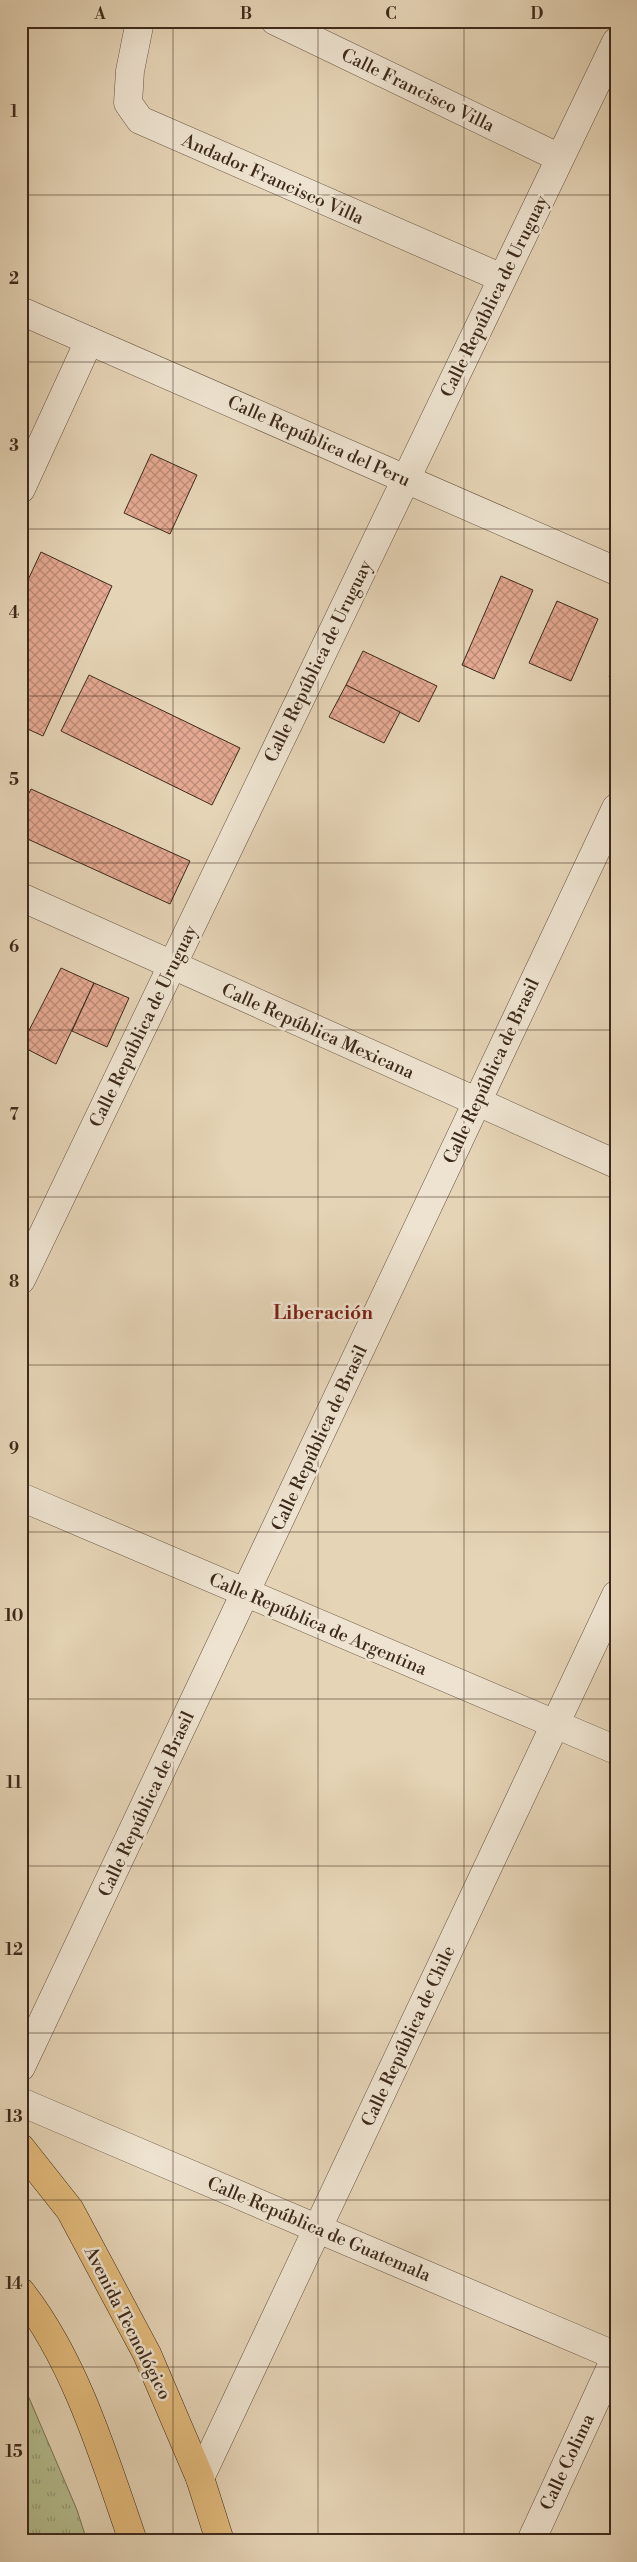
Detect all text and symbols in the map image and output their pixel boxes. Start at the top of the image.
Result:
text: A [93,4,106,24]
text: B [240,4,252,24]
text: C [385,4,397,24]
text: D [531,4,544,24]
street label: Calle Francisco Villa [337,43,499,138]
text: 1 [10,102,18,122]
street label: Andador Francisco Villa [177,129,368,230]
street label: Calle República de Uruguay [435,191,554,401]
text: 2 [9,269,19,289]
street label: Calle República del Peru [224,391,414,492]
text: 3 [9,436,19,456]
street label: Calle República de Uruguay [259,556,378,766]
text: 4 [9,603,20,623]
text: 5 [9,770,19,790]
street label: Calle República de Uruguay [84,921,203,1131]
text: 6 [9,937,19,957]
street label: Calle República de Brasil [438,974,545,1168]
street label: Calle República Mexicana [218,979,418,1085]
text: 7 [9,1105,19,1125]
text: 8 [9,1272,19,1292]
district label: Liberación [273,1301,373,1325]
street label: Calle República de Brasil [266,1341,373,1535]
text: 9 [9,1439,19,1459]
street label: Calle República de Argentina [205,1568,431,1681]
text: 10 [5,1606,23,1626]
street label: Calle República de Brasil [93,1707,200,1901]
text: 11 [6,1773,22,1793]
text: 12 [5,1940,23,1960]
street label: Calle República de Chile [356,1942,460,2130]
text: 13 [5,2107,23,2127]
street label: Calle República de Guatemala [204,2172,435,2287]
street label: Avenida Tecnológico [79,2242,176,2404]
text: 14 [5,2274,23,2294]
street label: Calle Colima [535,2410,600,2514]
text: 15 [5,2442,23,2462]

